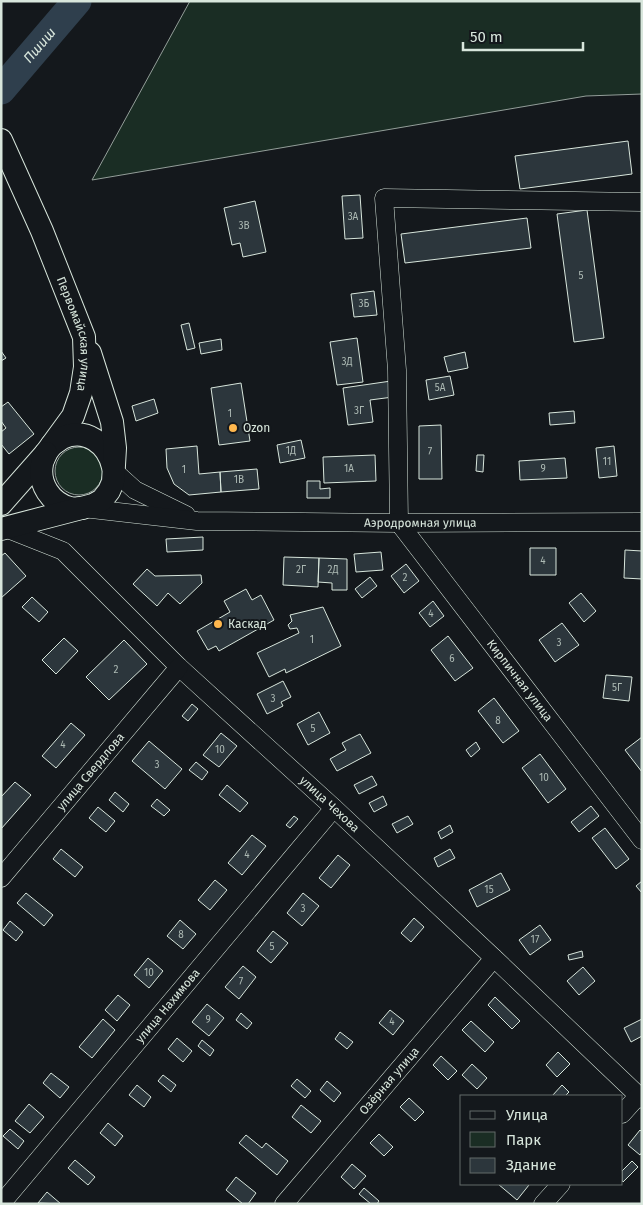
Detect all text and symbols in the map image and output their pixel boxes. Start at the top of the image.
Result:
scale bar [463,20,583,52]
water label: Пшиш [19,24,59,66]
text: 50 m [470,28,503,46]
house number: 3А [348,211,359,223]
house number: 3В [238,220,250,232]
house number: 5 [578,270,584,282]
street label: Первомайская улица [54,275,92,392]
house number: 3Б [359,298,370,310]
house number: 3Д [341,356,353,368]
house number: 5А [435,382,446,394]
house number: 3Г [354,405,364,417]
house number: 1 [228,408,232,420]
place label: Ozon [243,421,270,435]
marker: Ozon [227,422,239,434]
house number: 1Д [286,445,296,457]
house number: 7 [428,446,433,458]
house number: 11 [603,456,611,468]
house number: 1А [344,463,354,475]
house number: 9 [540,463,546,475]
house number: 1 [182,464,186,476]
house number: 1В [234,474,244,486]
street label: Аэродромная улица [364,516,477,530]
house number: 4 [540,555,546,567]
house number: 2Г [296,564,306,576]
house number: 2Д [327,564,339,576]
house number: 2 [403,572,408,584]
house number: 4 [428,608,434,620]
place label: Каскад [228,617,267,631]
marker: Каскад [212,618,224,630]
house number: 1 [310,634,314,646]
street label: Кирпичная улица [484,637,555,724]
house number: 3 [557,637,562,649]
house number: 6 [449,653,455,665]
house number: 2 [114,664,119,676]
house number: 5Г [612,682,622,694]
house number: 3 [271,693,276,705]
house number: 8 [495,715,501,727]
house number: 5 [310,723,316,735]
street label: улица Свердлова [54,730,127,813]
house number: 4 [60,739,66,751]
house number: 10 [215,744,225,756]
house number: 3 [155,759,160,771]
house number: 10 [539,772,549,784]
street label: улица Чехова [297,773,362,835]
house number: 4 [244,849,250,861]
house number: 15 [484,884,494,896]
house number: 3 [301,903,306,915]
house number: 8 [178,929,184,941]
house number: 17 [531,934,540,946]
house number: 5 [269,941,275,953]
street label: улица Нахимова [133,966,203,1046]
house number: 10 [144,967,154,979]
house number: 7 [239,976,244,988]
house number: 9 [205,1014,211,1026]
house number: 4 [389,1016,395,1028]
street label: Озёрная улица [356,1044,422,1118]
legend [460,1095,623,1185]
text: Улица [506,1106,548,1124]
text: Парк [506,1131,541,1149]
text: Здание [506,1156,556,1174]

